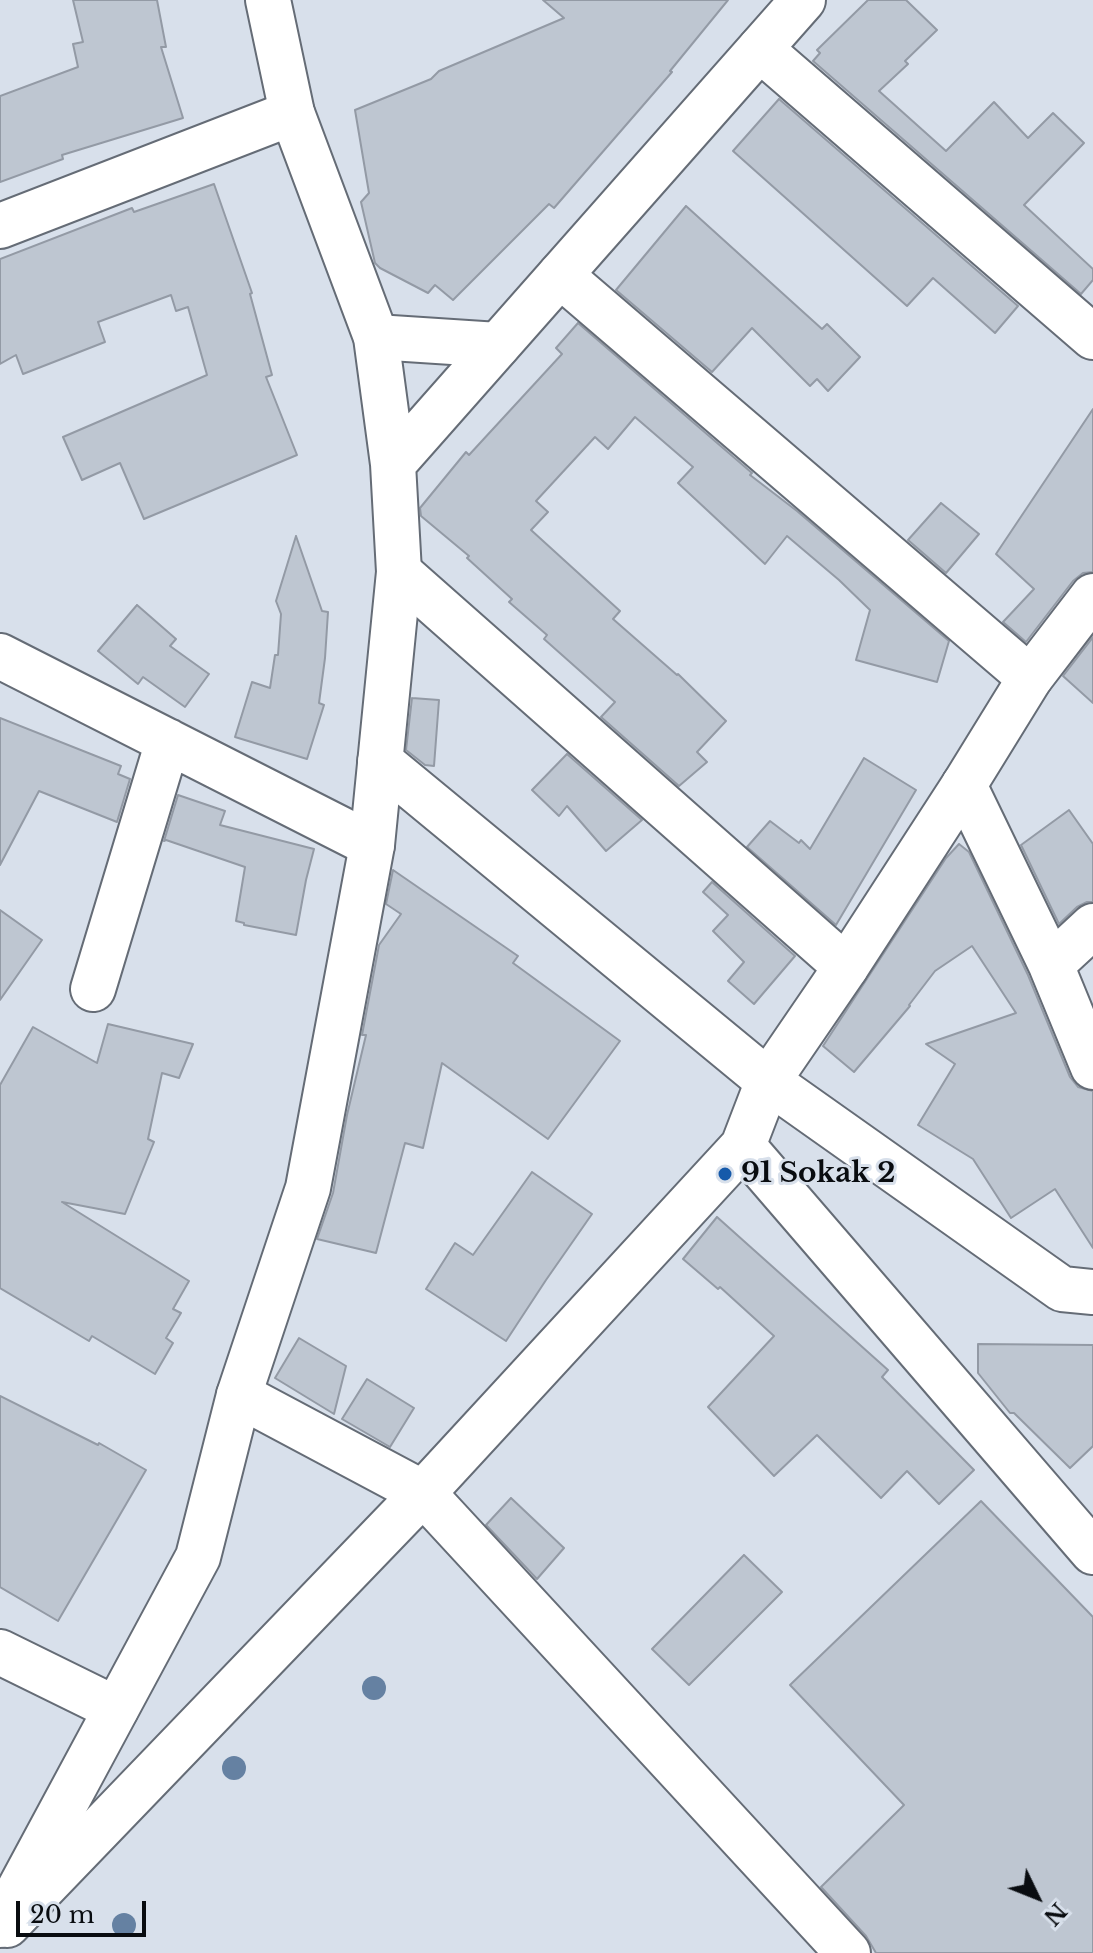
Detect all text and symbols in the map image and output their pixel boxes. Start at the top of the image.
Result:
place label: 91 Sokak 2 [741,1157,896,1191]
marker: 91 Sokak 2 [716,1165,734,1183]
north arrow [997,1857,1077,1937]
scale bar [20,1885,150,1935]
text: N [1038,1897,1072,1930]
text: 20 m [30,1900,95,1929]

